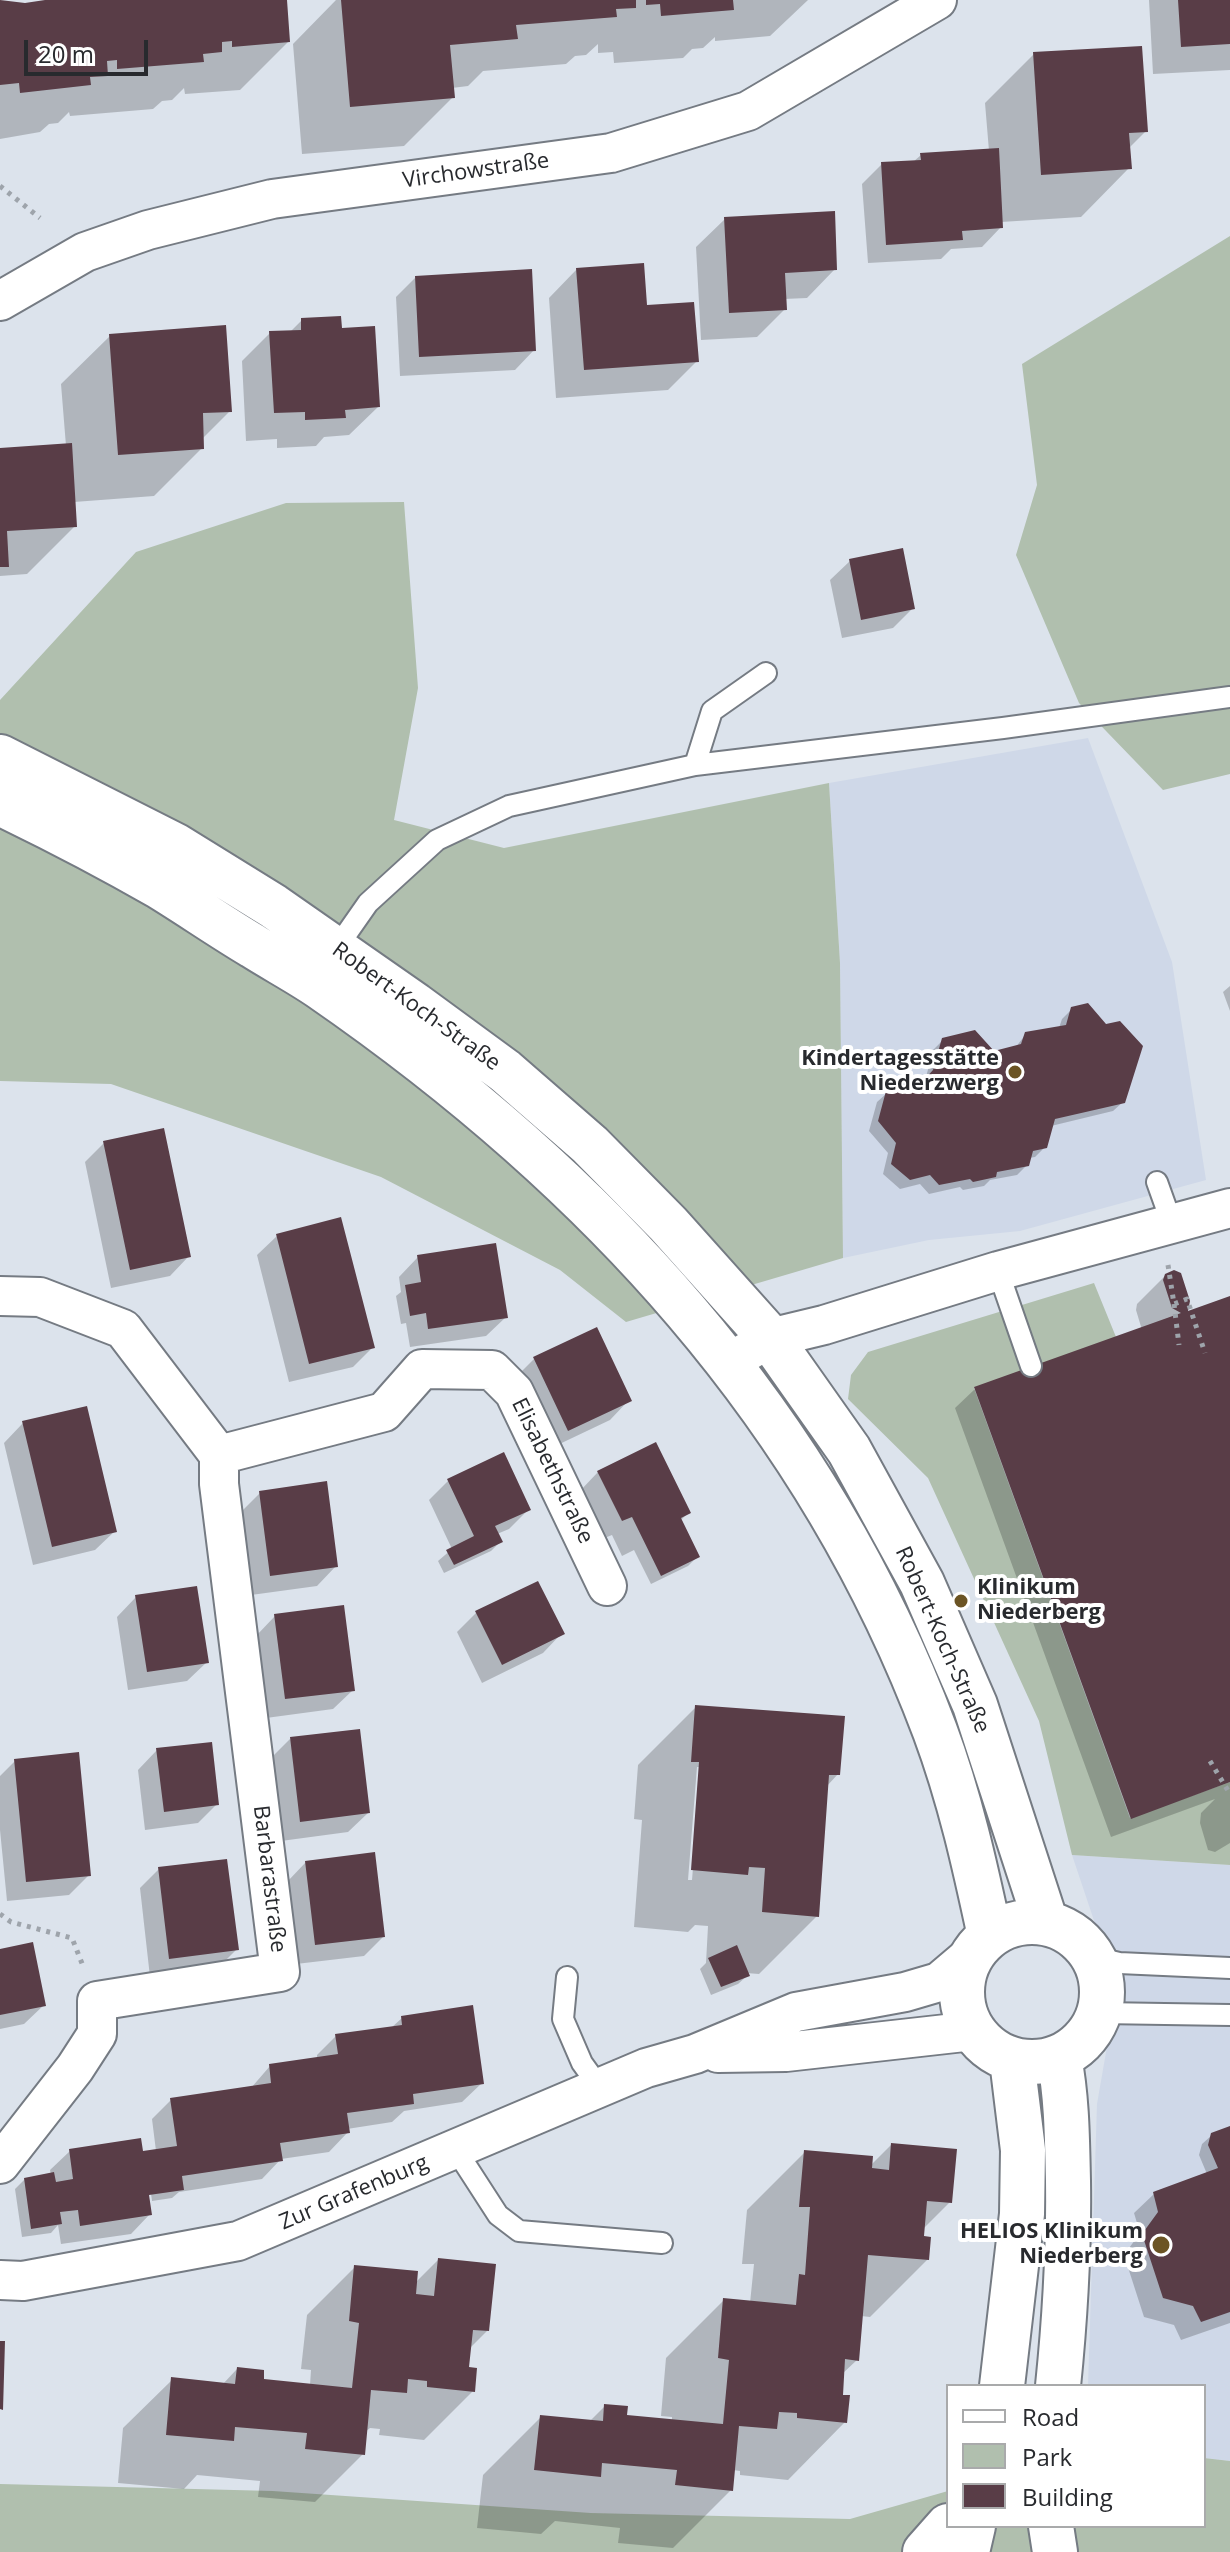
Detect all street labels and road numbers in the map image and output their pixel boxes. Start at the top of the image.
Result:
street label: Virchowstraße [401,148,551,194]
street label: Robert-Koch-Straße [327,937,505,1077]
street label: Elisabethstraße [505,1394,599,1548]
street label: Robert-Koch-Straße [889,1543,995,1737]
street label: Barbarastraße [247,1804,291,1954]
street label: Zur Grafenburg [276,2150,432,2236]

